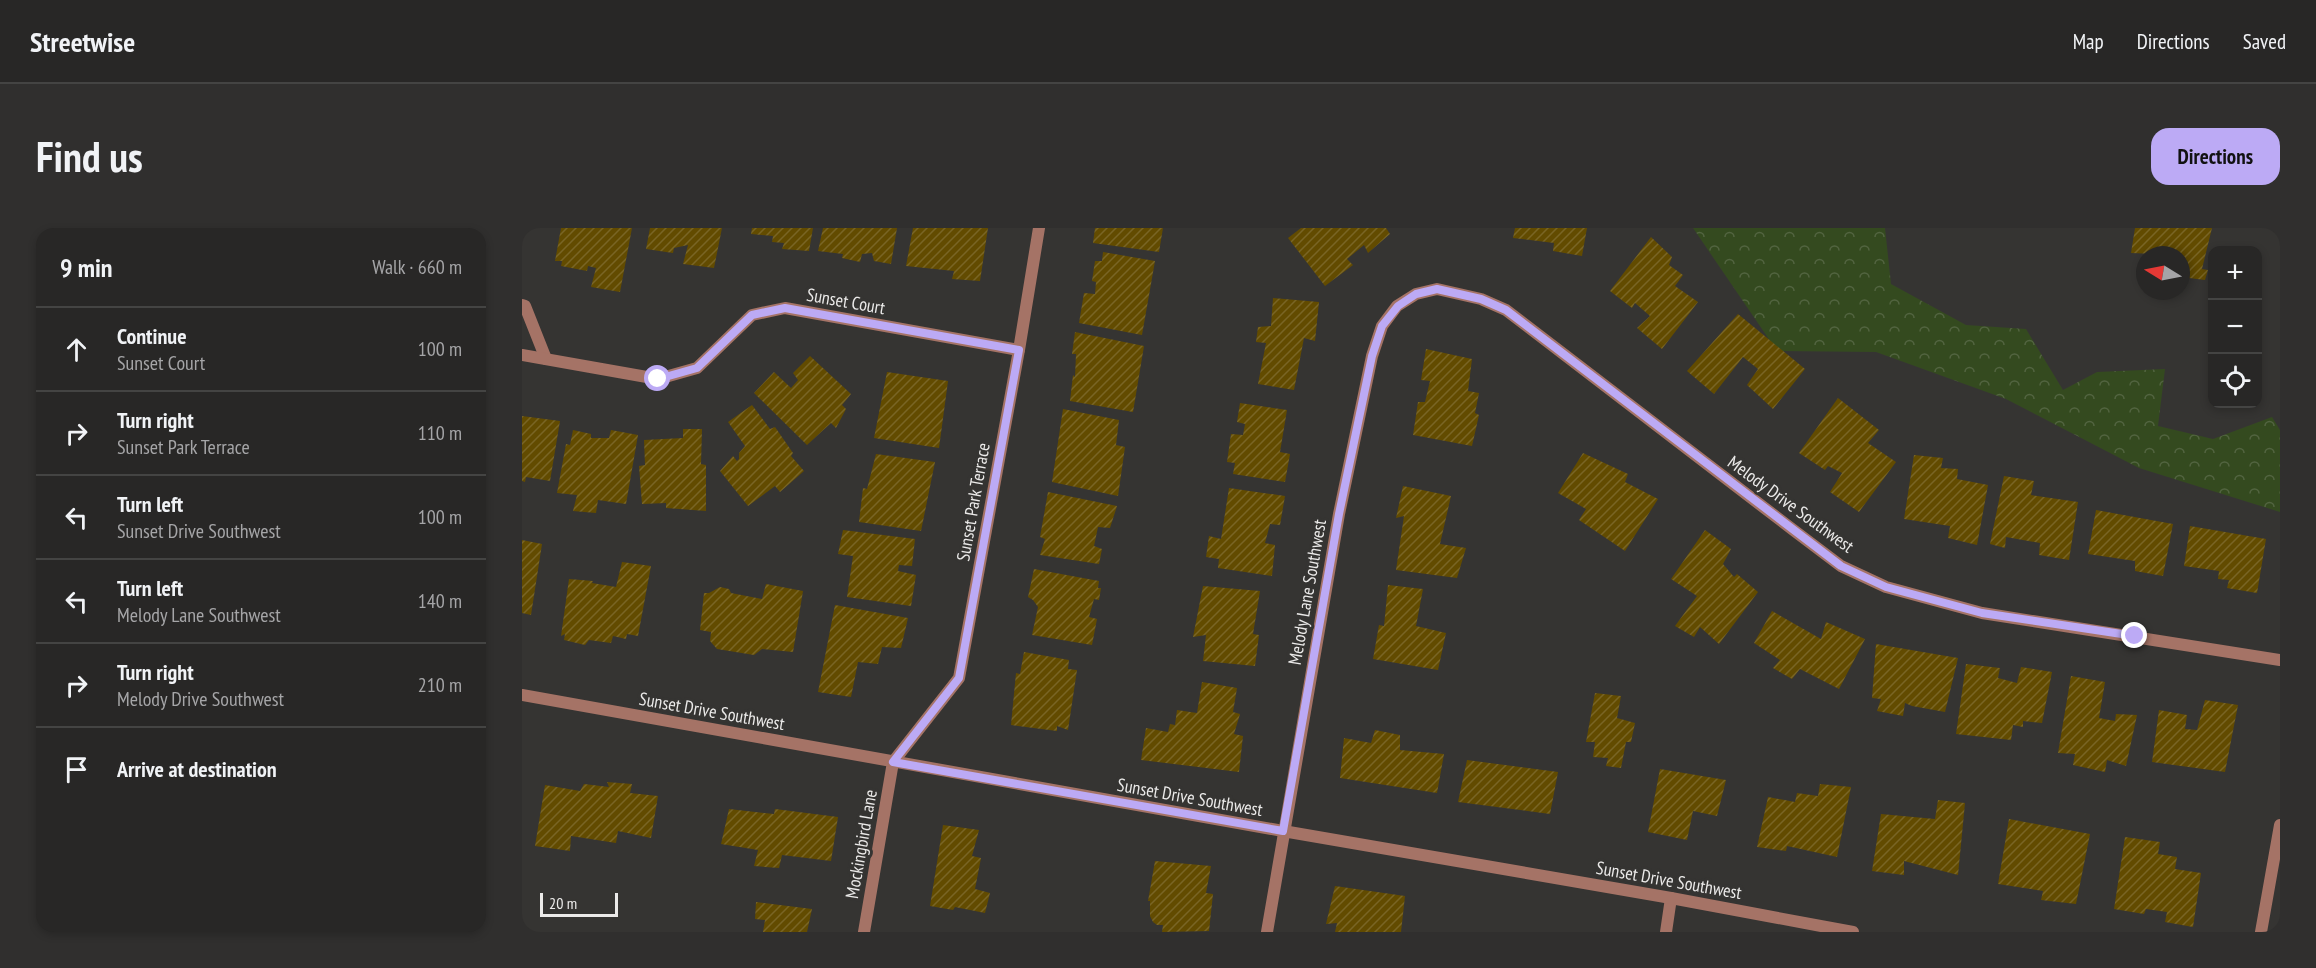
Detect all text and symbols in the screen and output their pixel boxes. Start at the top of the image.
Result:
text: Streetwise [30,23,135,60]
text: Map [2073,28,2104,55]
text: Directions [2137,28,2210,55]
text: Saved [2243,28,2286,55]
button: Directions [2151,128,2280,185]
text: Find us [36,129,143,184]
north arrow [2136,246,2190,300]
map controls [2208,246,2262,408]
button: + [2208,246,2262,300]
text: 9 min [60,251,113,284]
text: Walk · 660 m [372,254,462,280]
street label: Sunset Court [805,283,887,319]
button: − [2208,300,2262,354]
text: Continue [117,322,187,350]
icon: ahead [60,333,93,366]
text: 100 m [418,336,462,362]
text: Sunset Court [117,350,205,376]
button: locate [2208,354,2262,408]
route start [644,365,670,391]
text: Turn right [117,406,194,434]
icon: right [60,417,93,450]
text: 110 m [418,420,462,446]
text: Sunset Park Terrace [117,434,250,460]
street label: Sunset Park Terrace [951,441,995,563]
street label: Melody Drive Southwest [1723,451,1859,558]
text: Turn left [117,490,183,518]
icon: left [60,501,93,534]
text: 100 m [418,504,462,530]
street label: Melody Lane Southwest [1283,517,1331,667]
text: Sunset Drive Southwest [117,518,281,544]
text: Turn left [117,574,183,602]
icon: left [60,585,93,618]
text: 140 m [418,588,462,614]
text: Melody Lane Southwest [117,602,281,628]
route end [2121,622,2147,648]
text: Turn right [117,658,194,686]
icon: right [60,669,93,702]
text: 210 m [418,672,462,698]
text: Melody Drive Southwest [117,686,284,712]
street label: Sunset Drive Southwest [637,687,787,735]
icon: arrive [60,753,93,786]
text: Arrive at destination [117,755,277,783]
street label: Sunset Drive Southwest [1115,773,1265,821]
street label: Mockingbird Lane [840,788,882,900]
street label: Sunset Drive Southwest [1594,856,1744,904]
scale bar [540,890,618,918]
text: 20 m [549,893,577,913]

